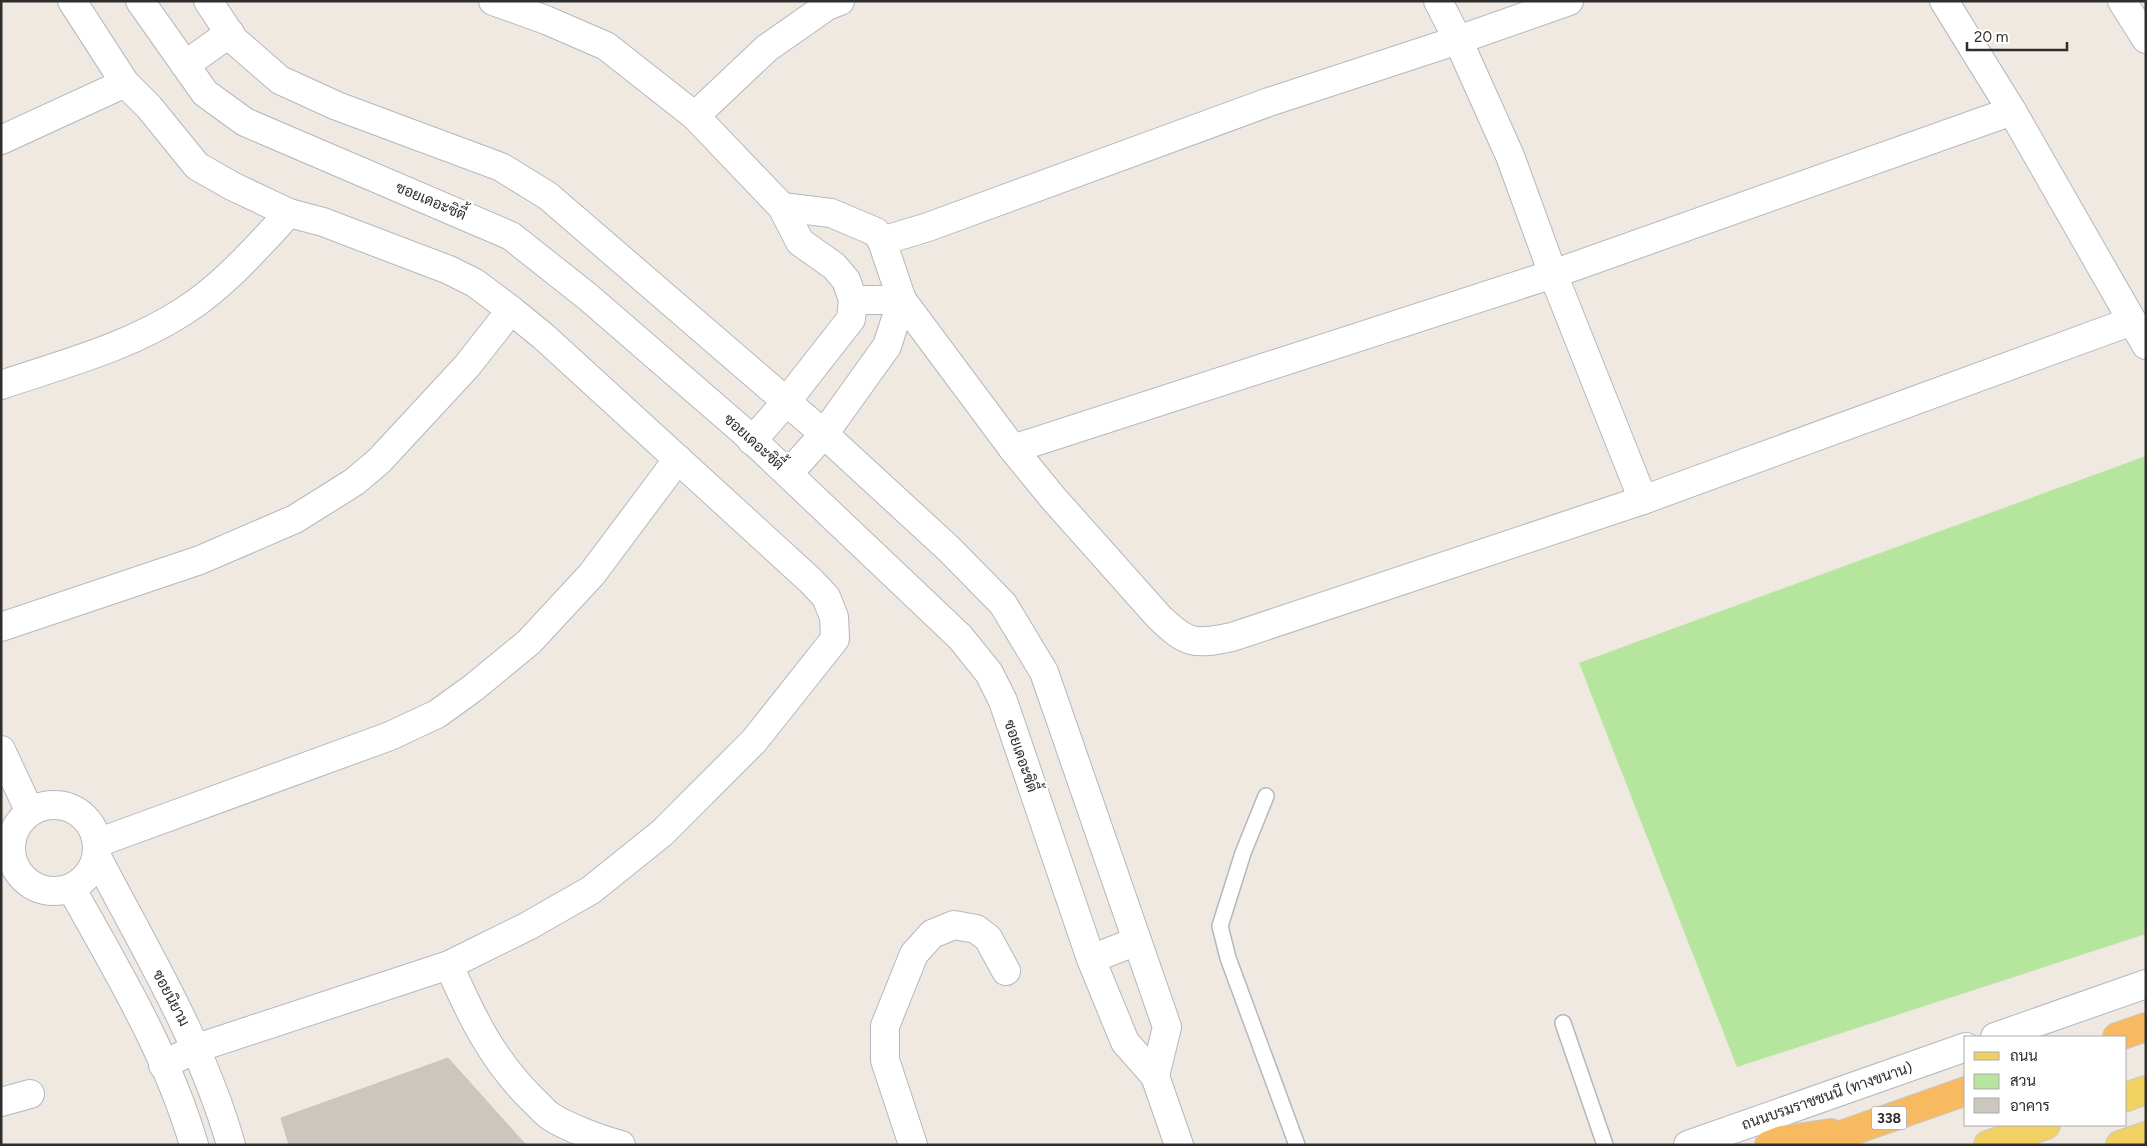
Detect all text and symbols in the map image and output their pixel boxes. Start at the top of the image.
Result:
scale bar [1967,20,2067,52]
text: 20 m [1974,28,2008,46]
street label: ซอยเดอะซิตี้ [393,172,472,224]
street label: ซอยเดอะซิตี้ [720,406,793,474]
street label: ซอยเดอะซิตี้ [1000,716,1048,795]
street label: ซอยนิยาม [149,967,193,1029]
legend [1964,1036,2127,1126]
text: ถนน [2010,1047,2038,1065]
street label: ถนนบรมราชชนนี (ทางขนาน) [1739,1057,1915,1134]
text: สวน [2010,1072,2036,1090]
text: อาคาร [2010,1097,2050,1115]
road number: 338 [1872,1106,1906,1130]

